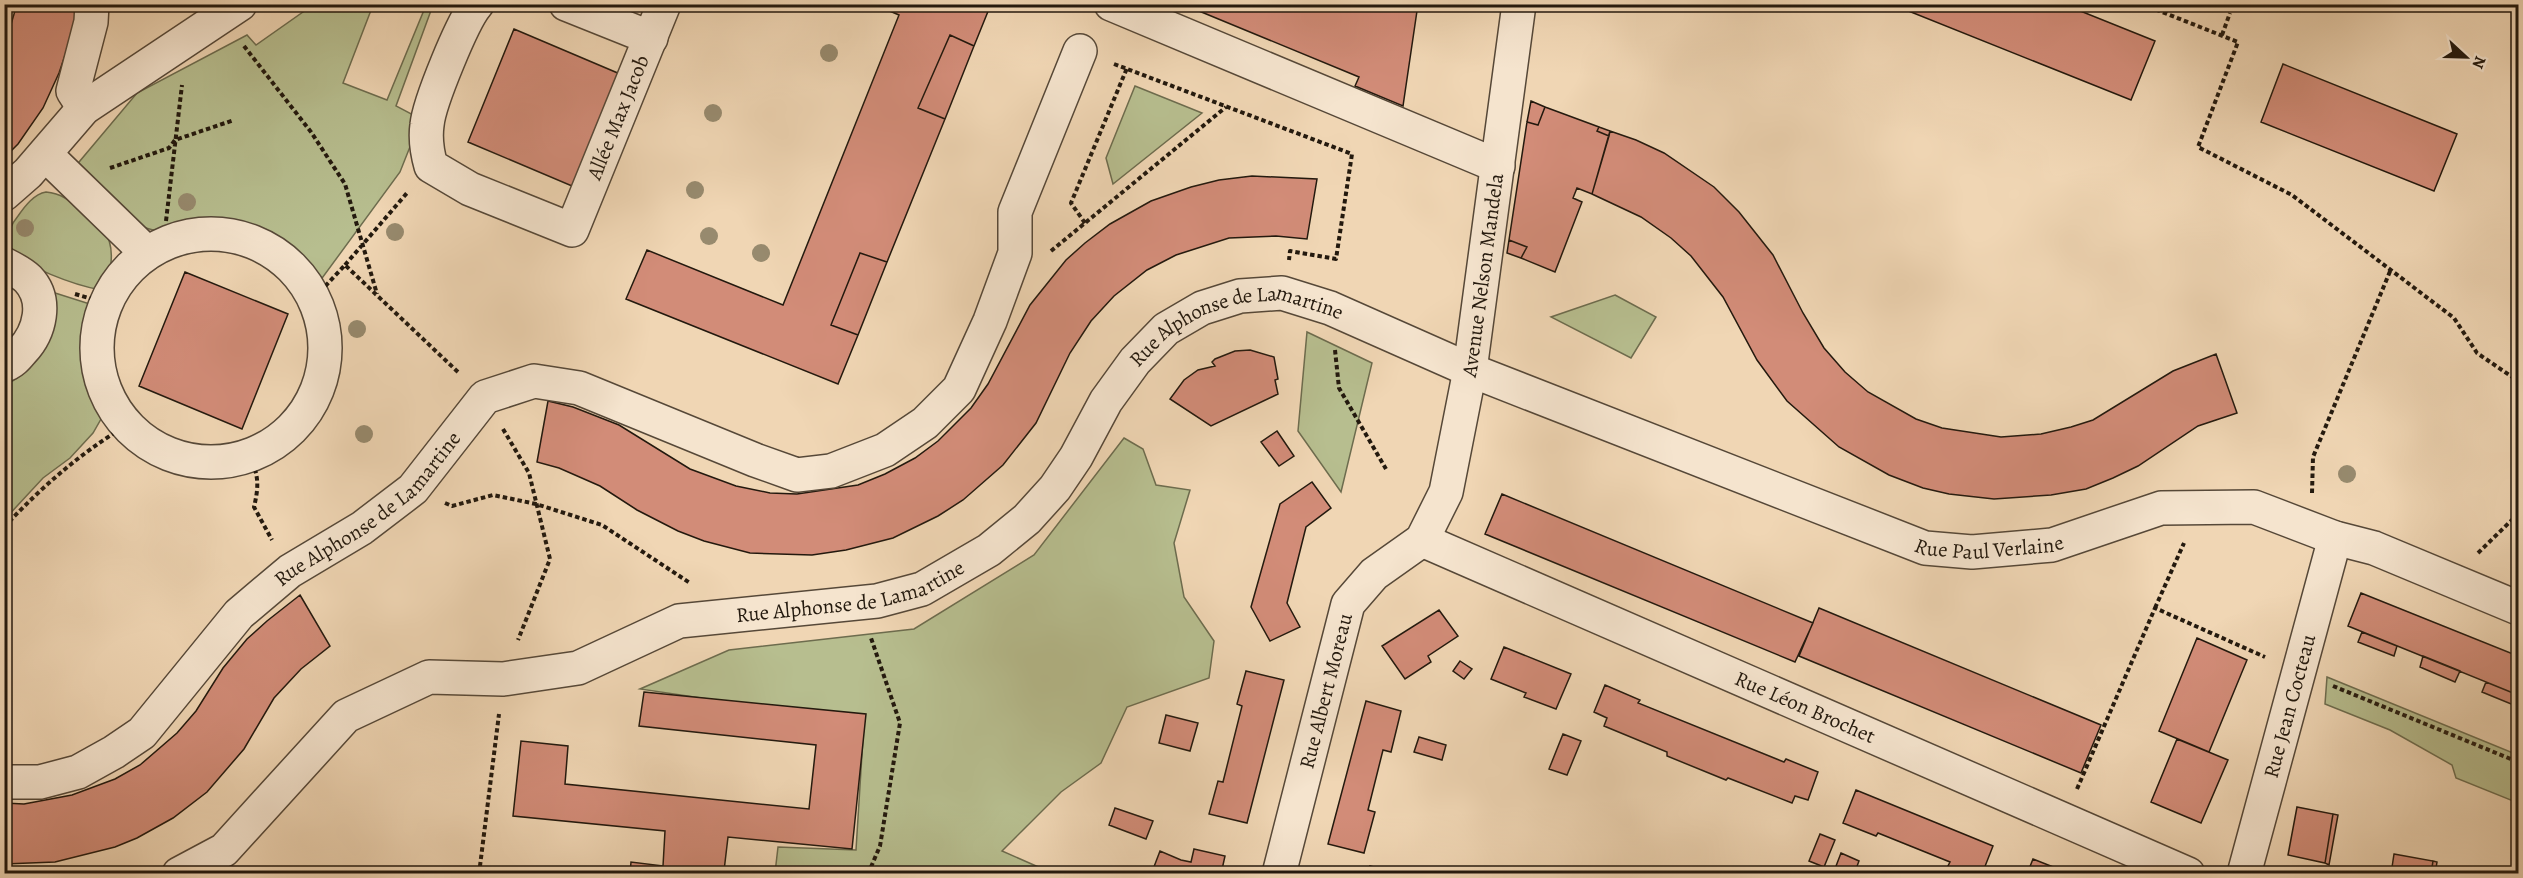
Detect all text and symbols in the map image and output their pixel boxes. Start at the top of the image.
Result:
north arrow [2436,27,2496,87]
street label: Allée Max Jacob [580,51,656,185]
text: N [2466,53,2491,72]
street label: Avenue Nelson Mandela [1455,171,1510,380]
street label: Rue Alphonse de Lamartine [1123,278,1348,373]
street label: Rue Alphonse de Lamartine [268,425,467,593]
street label: Rue Paul Verlaine [1910,528,2067,566]
street label: Rue Alphonse de Lamartine [735,553,969,629]
street label: Rue Albert Moreau [1292,609,1359,772]
street label: Rue Jean Cocteau [2257,630,2322,781]
street label: Rue Léon Brochet [1731,664,1880,750]

